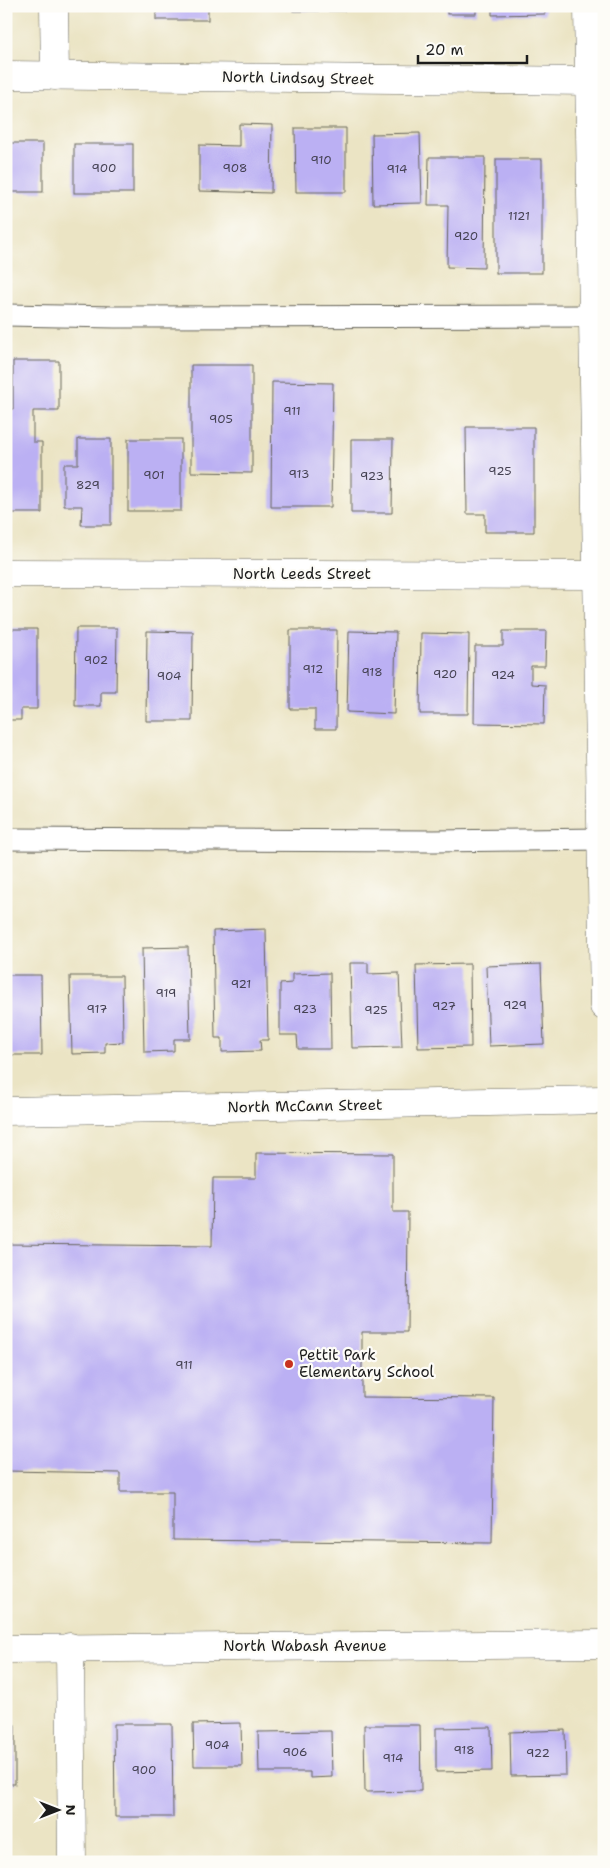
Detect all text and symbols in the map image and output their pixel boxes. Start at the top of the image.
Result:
scale bar [418,32,526,64]
text: 20 m [425,40,464,60]
street label: North Lindsay Street [222,67,374,89]
house number: 910 [310,152,332,168]
house number: 900 [92,160,116,176]
house number: 908 [223,160,247,176]
house number: 914 [387,161,407,177]
house number: 1121 [508,208,530,224]
house number: 920 [454,228,478,244]
house number: 911 [283,403,301,419]
house number: 905 [209,411,233,427]
house number: 925 [488,463,512,479]
house number: 913 [289,466,309,482]
house number: 901 [143,467,165,483]
house number: 923 [360,468,384,484]
house number: 829 [76,477,100,493]
street label: North Leeds Street [233,564,371,584]
house number: 902 [84,652,108,668]
house number: 912 [303,661,323,677]
house number: 918 [361,664,383,680]
house number: 920 [433,666,457,682]
house number: 924 [491,667,515,683]
house number: 904 [157,668,181,684]
house number: 921 [231,976,251,992]
house number: 919 [156,985,176,1001]
house number: 929 [503,997,527,1013]
house number: 927 [432,998,456,1014]
house number: 917 [87,1001,107,1017]
house number: 923 [293,1001,317,1017]
house number: 925 [364,1002,388,1018]
street label: North McCann Street [227,1095,383,1117]
place label: Pettit Park Elementary School [299,1345,435,1382]
house number: 911 [175,1357,193,1373]
marker: Pettit Park Elementary School [283,1358,295,1370]
street label: North Wabash Avenue [223,1636,387,1656]
house number: 904 [205,1737,229,1753]
house number: 918 [453,1742,475,1758]
house number: 906 [283,1744,307,1760]
house number: 922 [526,1745,550,1761]
house number: 914 [383,1750,403,1766]
house number: 900 [132,1762,156,1778]
north arrow [32,1786,82,1836]
text: N [62,1804,80,1816]

